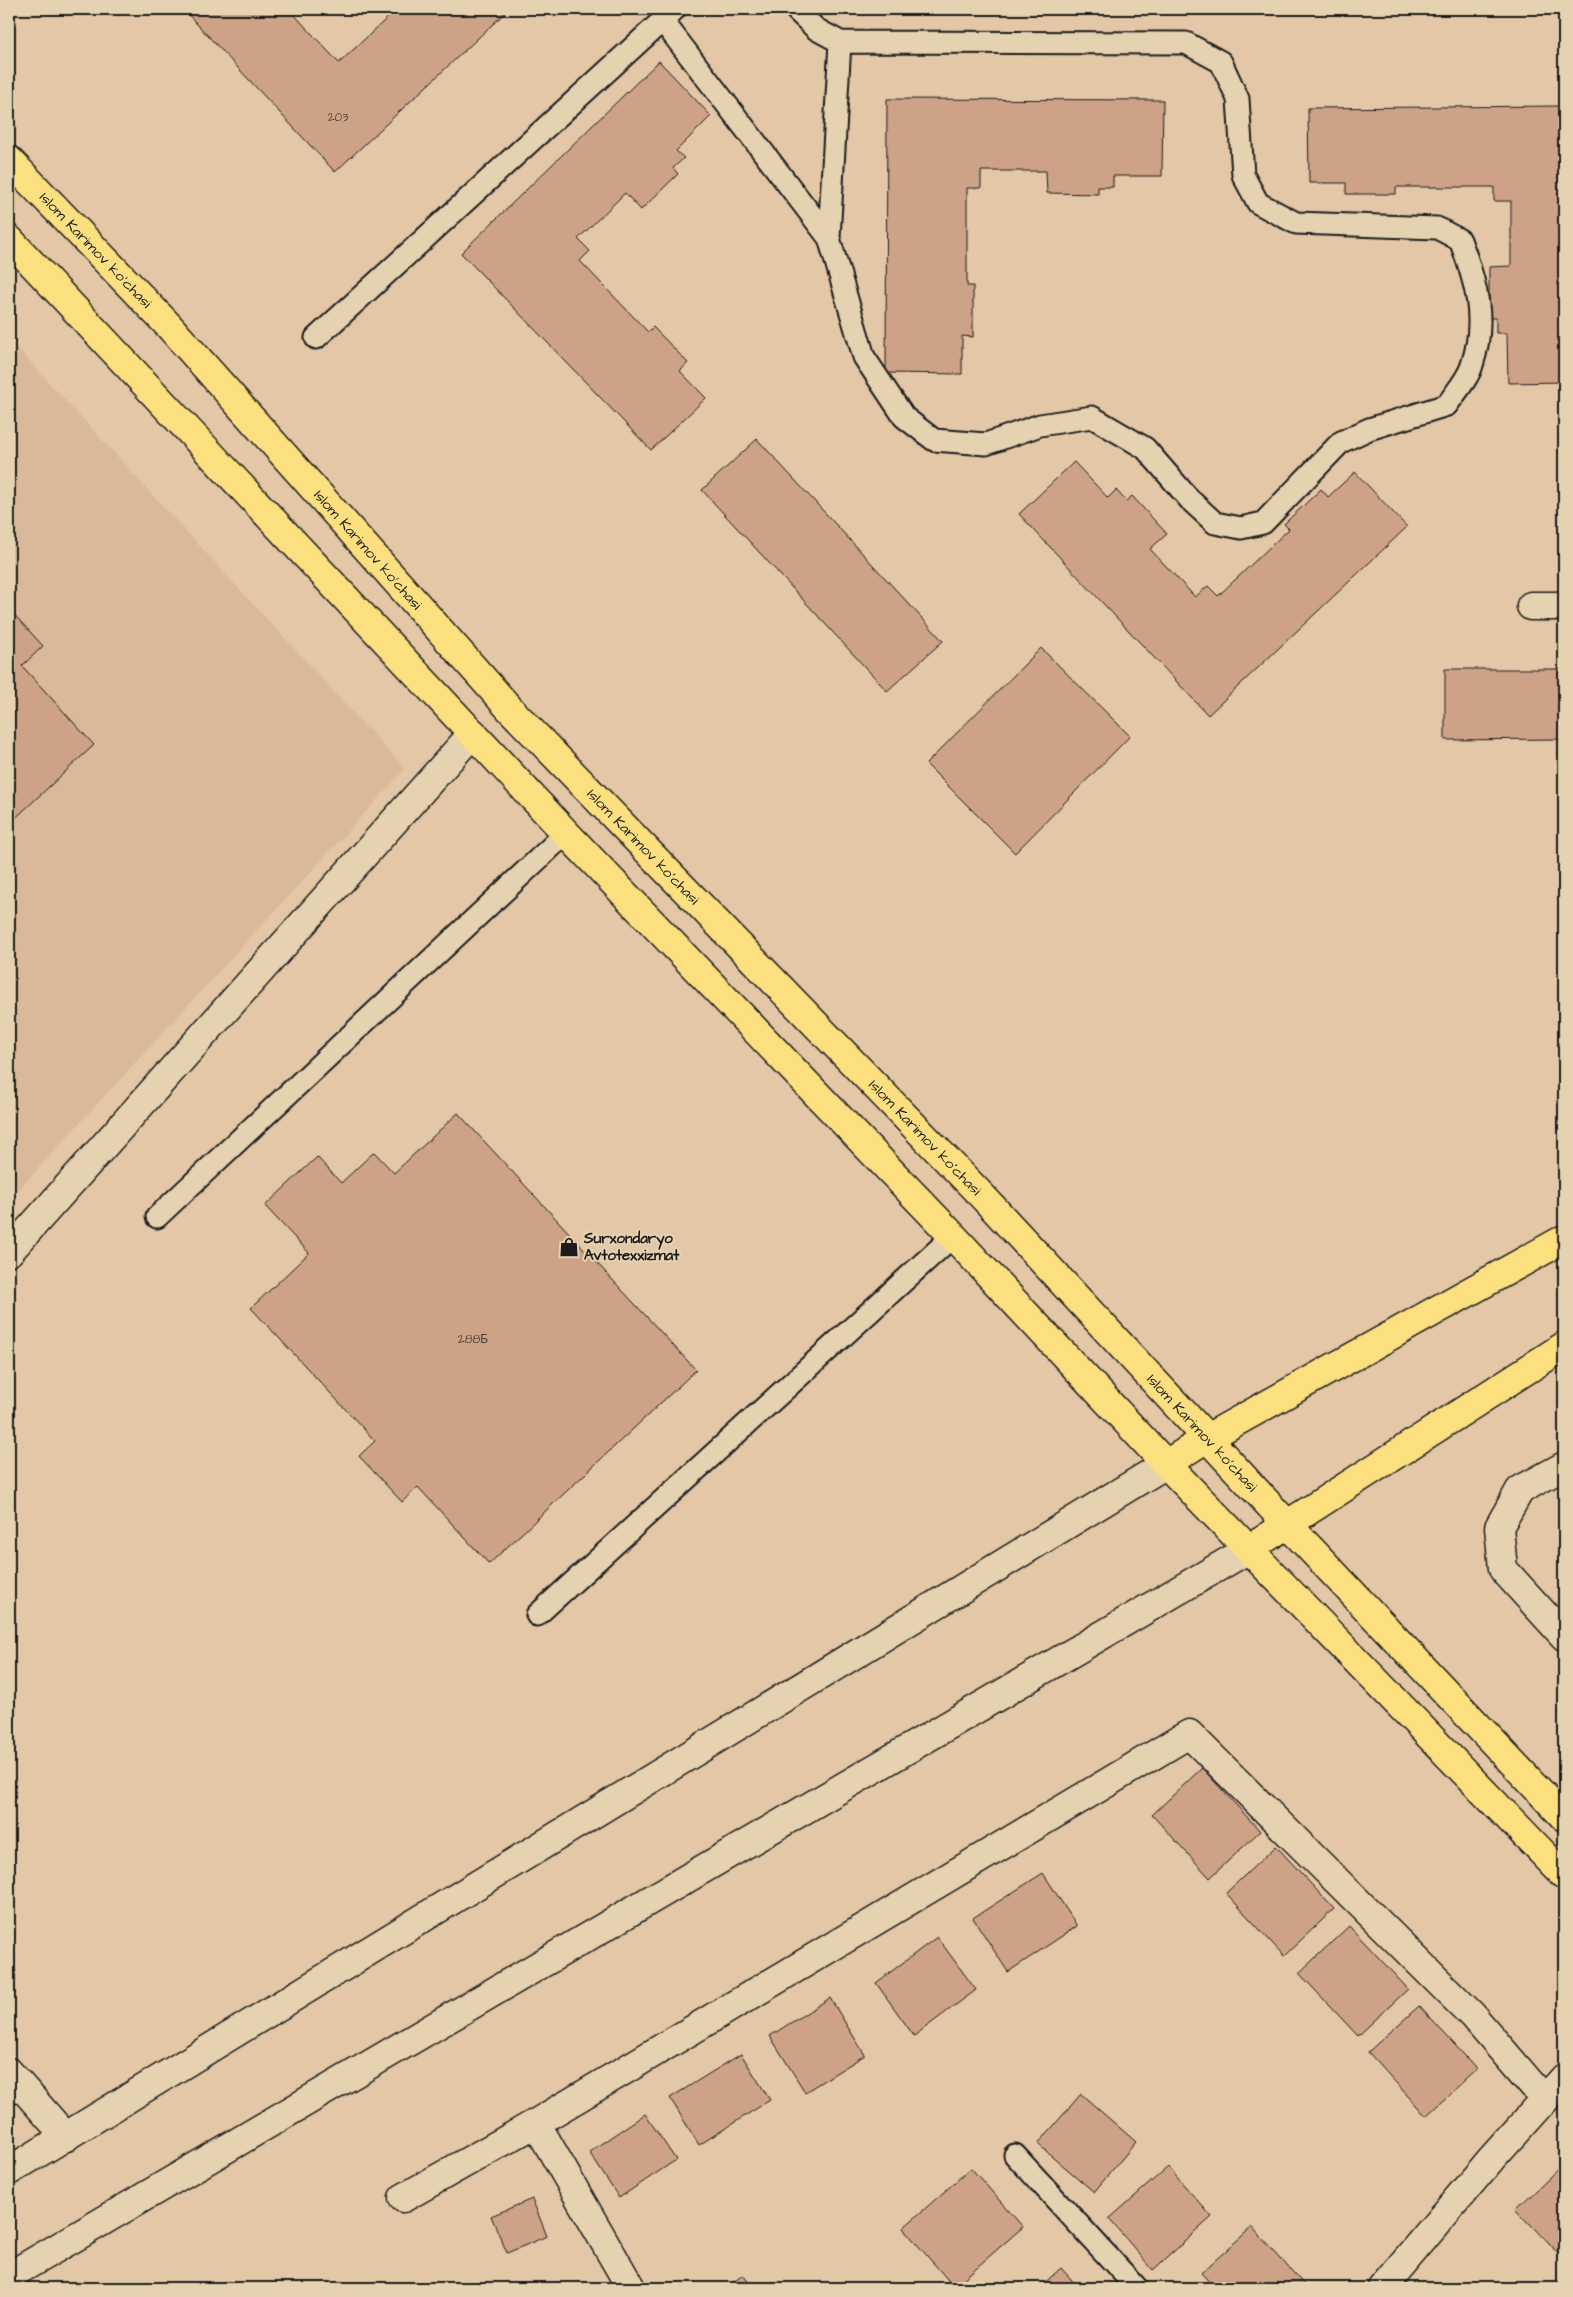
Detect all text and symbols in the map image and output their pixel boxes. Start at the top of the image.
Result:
house number: 203 [328,109,348,126]
street label: Islom Karimov ko'chasi [35,187,157,313]
street label: Islom Karimov ko'chasi [309,485,428,615]
street label: Islom Karimov ko'chasi [582,784,705,910]
street label: Islom Karimov ko'chasi [864,1075,987,1201]
place label: Surxondaryo Avtotexxizmat [583,1228,680,1266]
shop icon: Surxondaryo Avtotexxizmat [558,1236,580,1258]
house number: 288Б [458,1331,488,1348]
street label: Islom Karimov ko'chasi [1142,1369,1263,1497]

